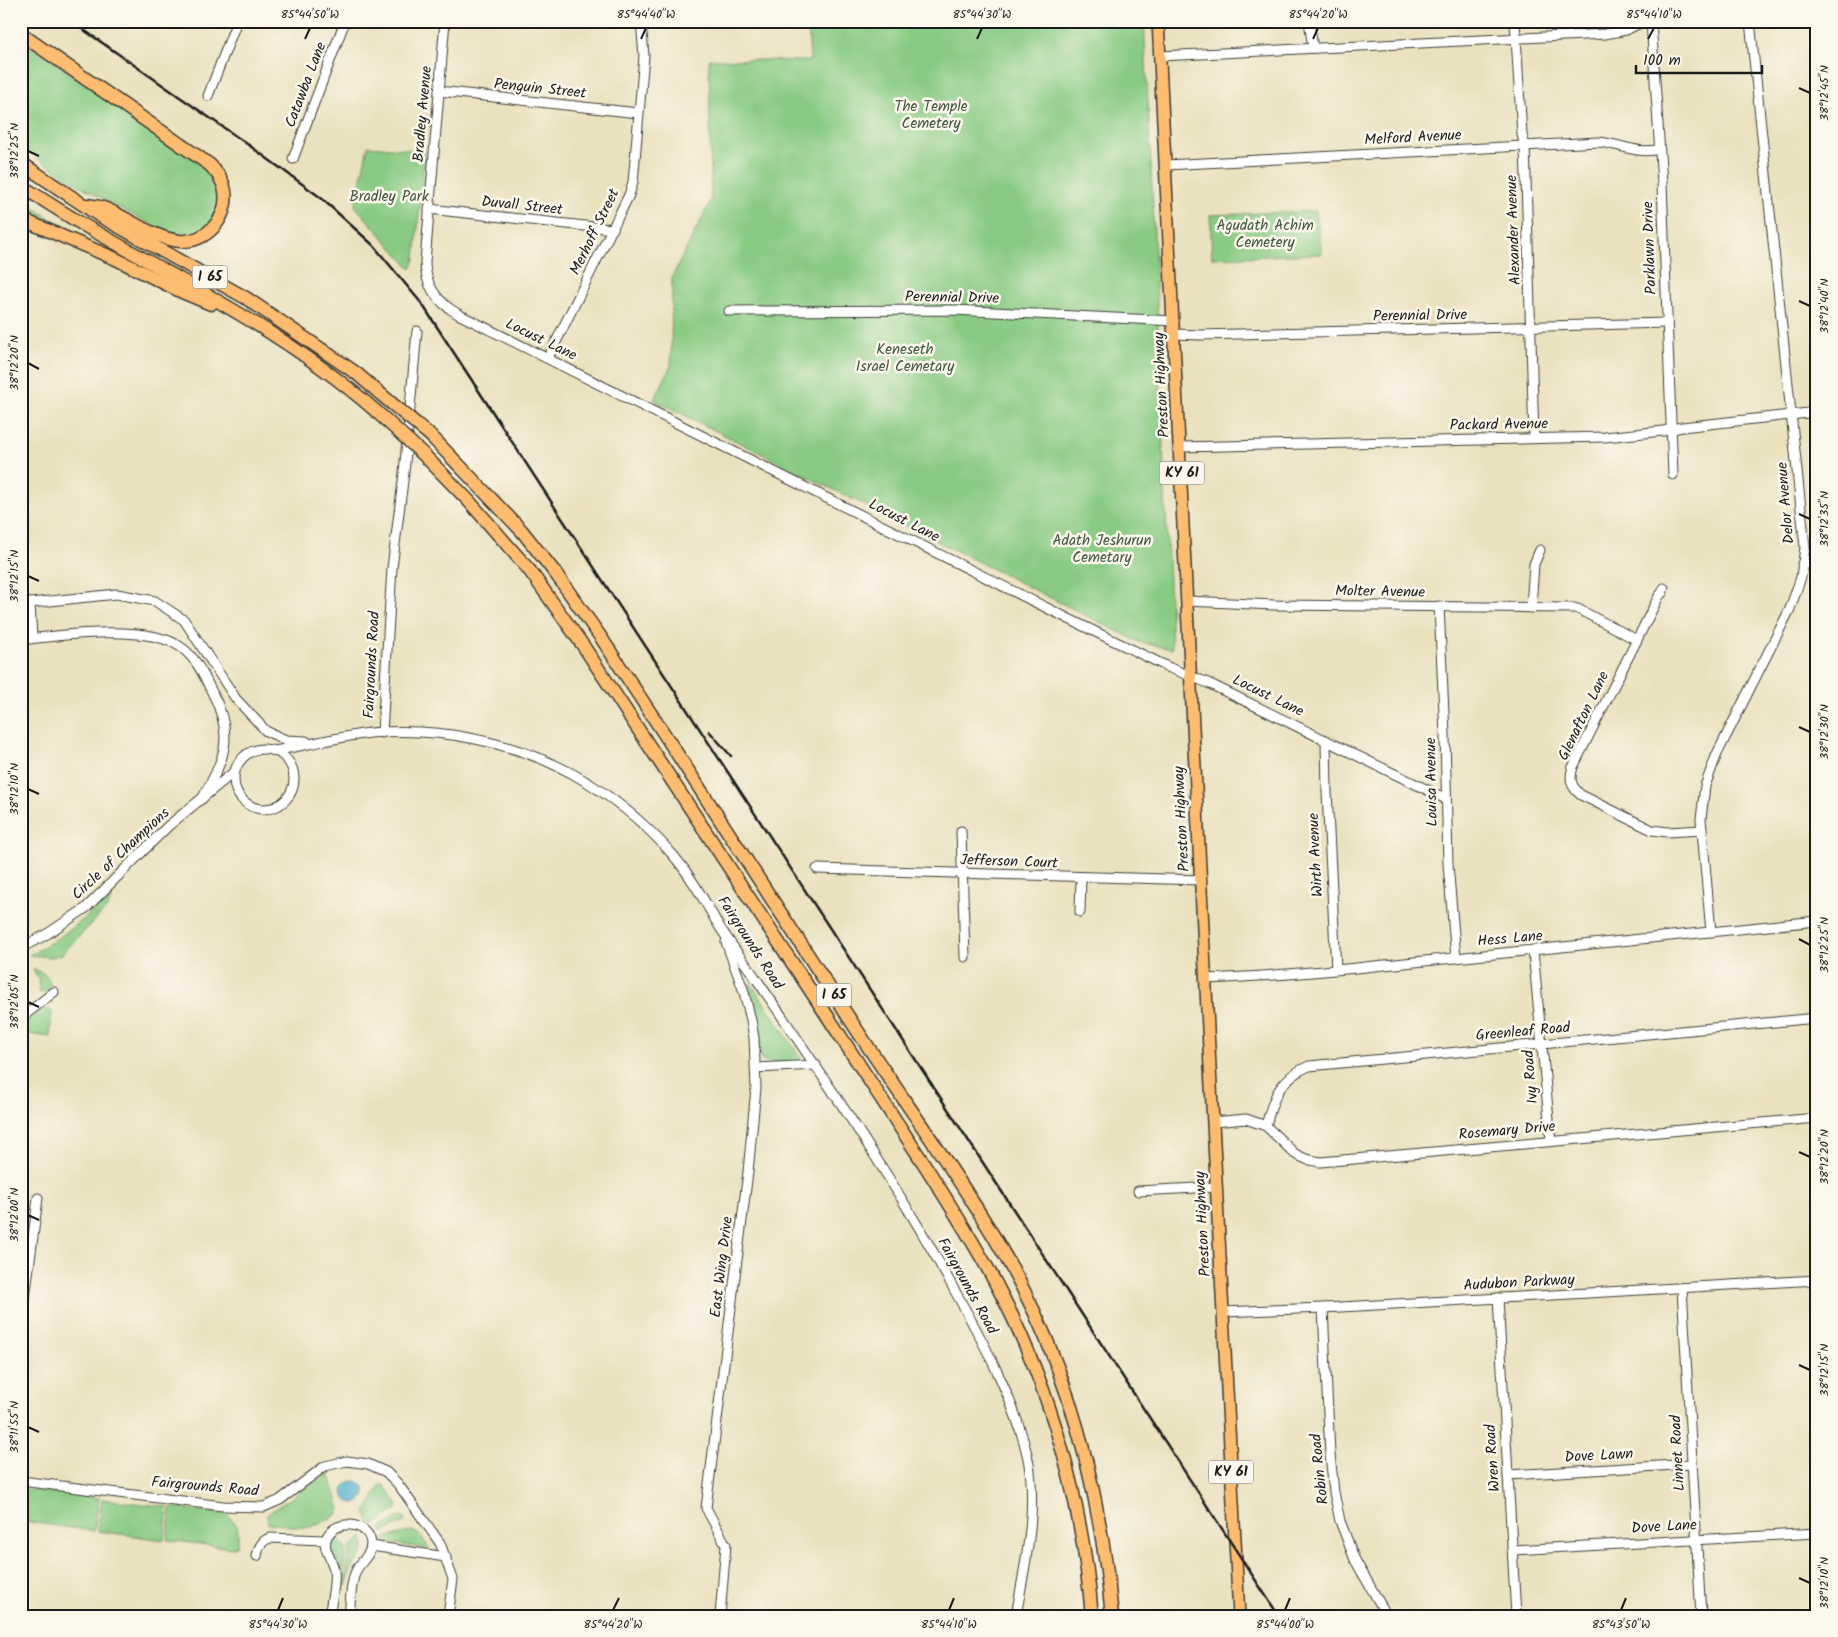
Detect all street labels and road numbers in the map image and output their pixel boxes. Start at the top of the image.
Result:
street label: Catawba Lane [279,39,333,131]
street label: Bradley Avenue [407,65,439,163]
street label: Penguin Street [493,72,588,106]
street label: Melford Avenue [1364,123,1462,153]
street label: Alexander Avenue [1500,174,1528,286]
street label: Merhoff Street [564,184,626,279]
street label: Duvall Street [480,190,564,222]
street label: Parklawn Drive [1636,201,1664,295]
road number: I 65 [192,266,228,288]
street label: Perennial Drive [905,285,1000,311]
street label: Perennial Drive [1373,303,1468,329]
street label: Locust Lane [501,312,581,368]
street label: Preston Highway [1147,331,1177,438]
street label: Packard Avenue [1450,412,1549,438]
street label: Delor Avenue [1770,461,1802,545]
road number: KY 61 [1160,462,1204,484]
street label: Locust Lane [864,493,944,549]
street label: Molter Avenue [1335,579,1425,605]
street label: Fairgrounds Road [357,610,387,719]
street label: Glenafton Lane [1552,667,1616,765]
street label: Locust Lane [1228,668,1308,724]
street label: Louisa Avenue [1419,737,1445,827]
street label: Preston Highway [1167,765,1197,872]
street label: Circle of Champions [66,802,176,906]
street label: Wirth Avenue [1302,812,1330,898]
street label: Jefferson Court [960,848,1058,876]
street label: Fairgrounds Road [711,891,790,995]
street label: Hess Lane [1476,924,1544,954]
road number: I 65 [816,984,852,1006]
street label: Greenleaf Road [1475,1016,1572,1048]
street label: Ivy Road [1517,1048,1545,1105]
street label: Rosemary Drive [1458,1115,1557,1147]
street label: Preston Highway [1188,1170,1218,1277]
street label: East Wing Drive [704,1215,740,1319]
street label: Fairgrounds Road [930,1233,1004,1339]
street label: Audubon Parkway [1463,1268,1576,1298]
street label: Linnet Road [1664,1414,1692,1492]
street label: Wren Road [1479,1423,1507,1493]
street label: Robin Road [1304,1432,1336,1506]
street label: Dove Lawn [1564,1442,1634,1470]
road number: KY 61 [1208,1460,1254,1484]
street label: Fairgrounds Road [150,1470,260,1504]
street label: Dove Lane [1631,1513,1698,1541]

